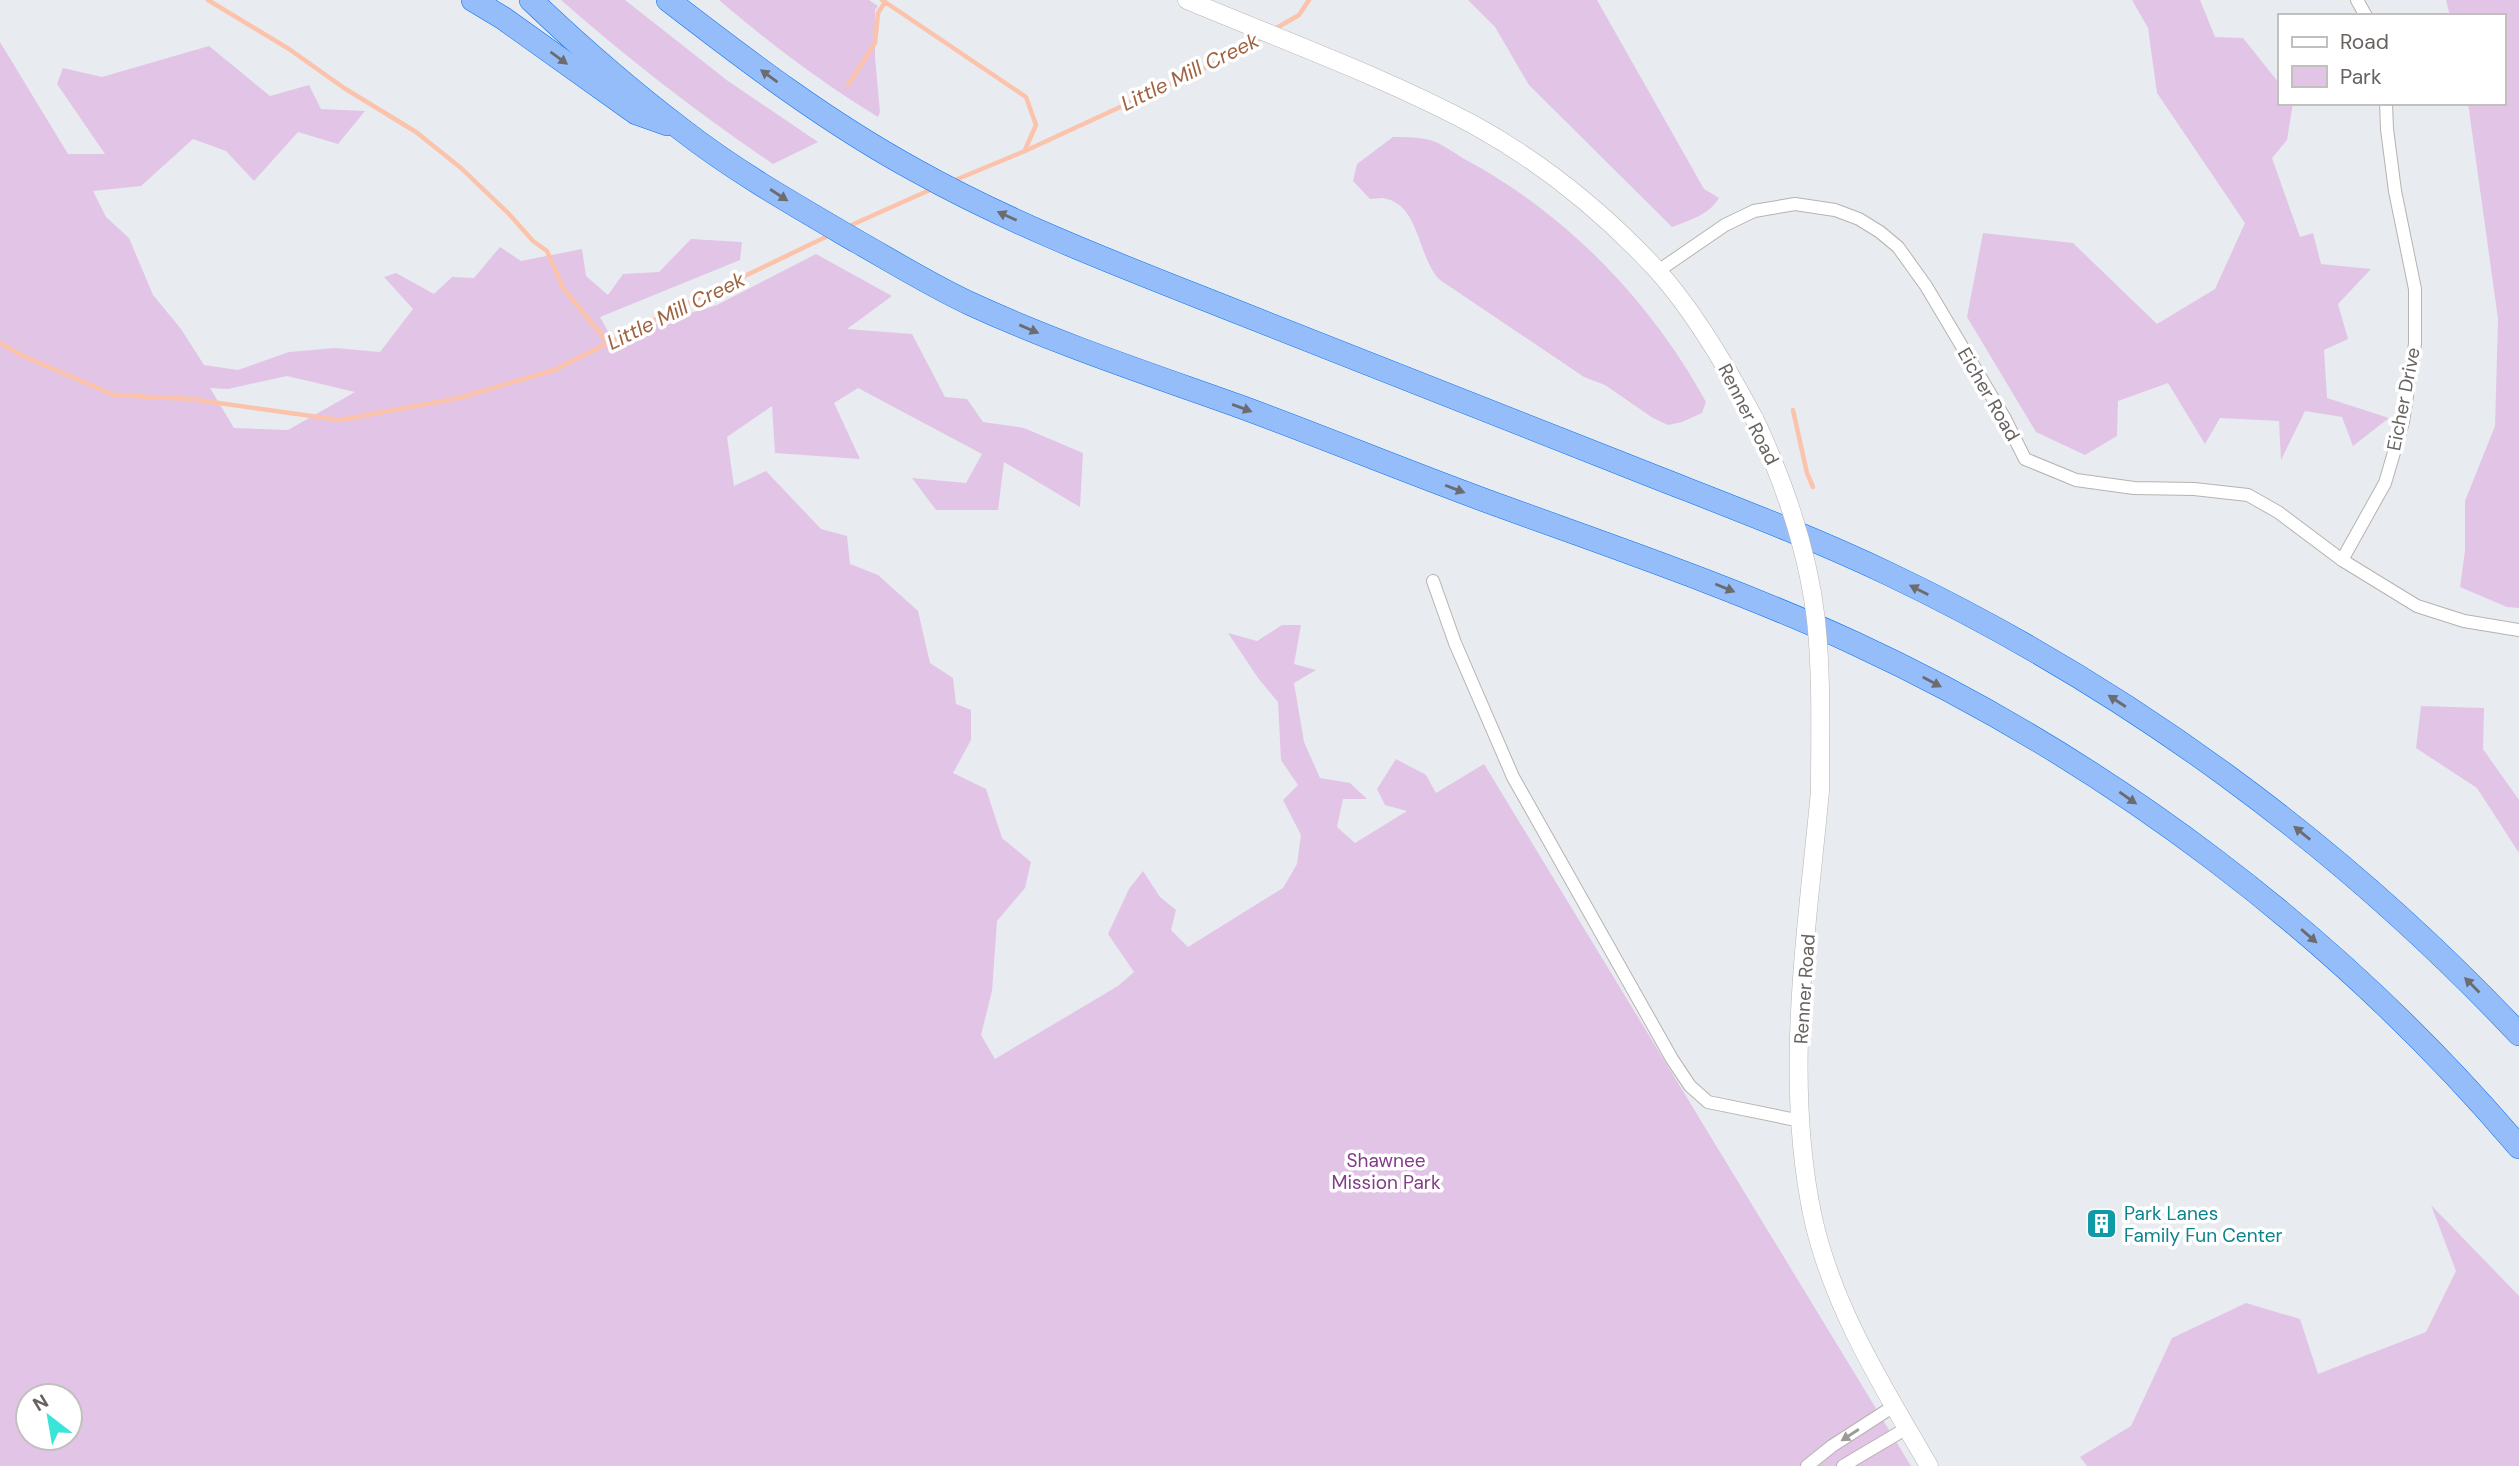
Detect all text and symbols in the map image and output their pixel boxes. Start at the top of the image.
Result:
legend [2278,14,2505,105]
water label: Little Mill Creek [1116,26,1264,118]
text: Road [2340,28,2389,56]
one-way arrow [550,51,568,65]
text: Park [2340,63,2382,91]
one-way arrow [760,69,778,83]
one-way arrow [770,189,789,202]
one-way arrow [997,210,1017,222]
water label: Little Mill Creek [602,265,750,357]
one-way arrow [1019,323,1039,335]
street label: Eicher Road [1952,343,2025,446]
street label: Eicher Drive [2381,345,2426,453]
street label: Renner Road [1712,359,1785,469]
one-way arrow [1232,403,1253,414]
one-way arrow [1445,484,1466,495]
one-way arrow [1715,583,1736,594]
one-way arrow [1909,584,1929,595]
one-way arrow [1922,676,1942,688]
one-way arrow [2107,695,2127,708]
one-way arrow [2119,791,2137,805]
one-way arrow [2294,826,2312,841]
one-way arrow [2300,928,2317,943]
street label: Renner Road [1788,933,1821,1045]
one-way arrow [2464,977,2481,993]
park label: Shawnee Mission Park [1332,1148,1441,1195]
place label: Park Lanes Family Fun Center [2124,1201,2283,1248]
building icon: Park Lanes Family Fun Center [2084,1207,2118,1241]
north arrow [14,1382,84,1452]
text: N [28,1389,53,1417]
one-way arrow [1840,1428,1859,1441]

